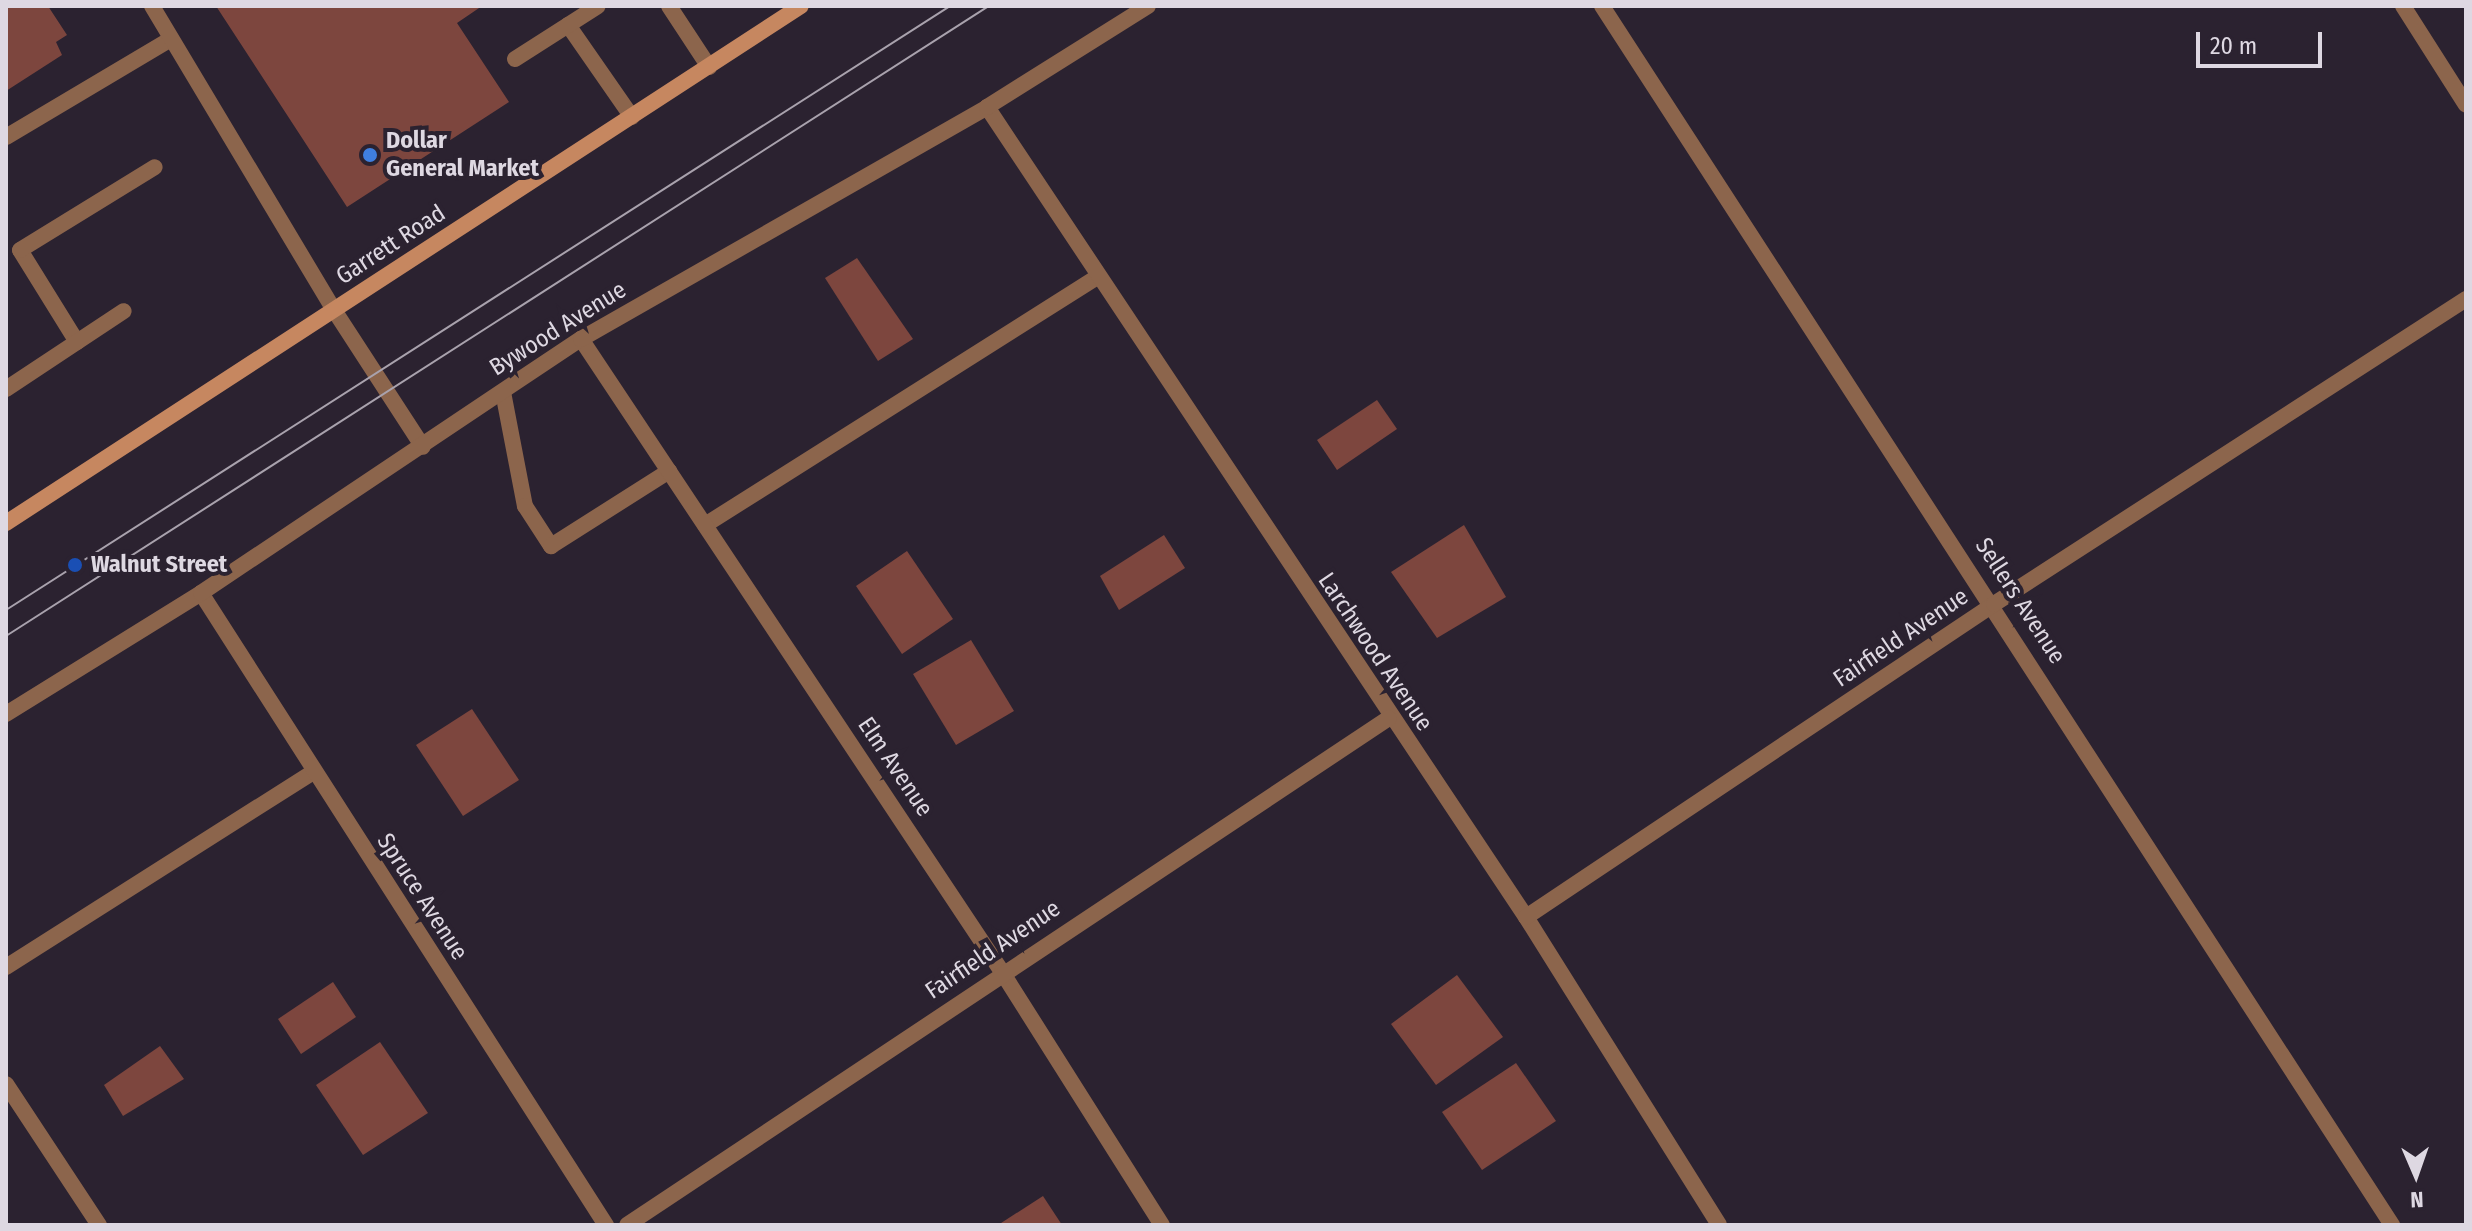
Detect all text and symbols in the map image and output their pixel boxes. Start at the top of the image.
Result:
scale bar [2200,16,2326,66]
text: 20 m [2210,32,2257,60]
place label: Dollar General Market [386,127,539,183]
marker: Dollar General Market [361,146,379,164]
street label: Garrett Road [331,199,451,291]
street label: Bywood Avenue [484,276,632,382]
street label: Sellers Avenue [1969,533,2071,669]
place label: Walnut Street [91,551,227,579]
marker: Walnut Street [66,556,84,574]
street label: Larchwood Avenue [1311,567,1439,737]
street label: Fairfield Avenue [1828,582,1974,694]
street label: Elm Avenue [851,712,939,822]
street label: Spruce Avenue [370,828,474,966]
street label: Fairfield Avenue [920,894,1066,1006]
north arrow [2376,1135,2456,1215]
text: N [2410,1186,2424,1213]

